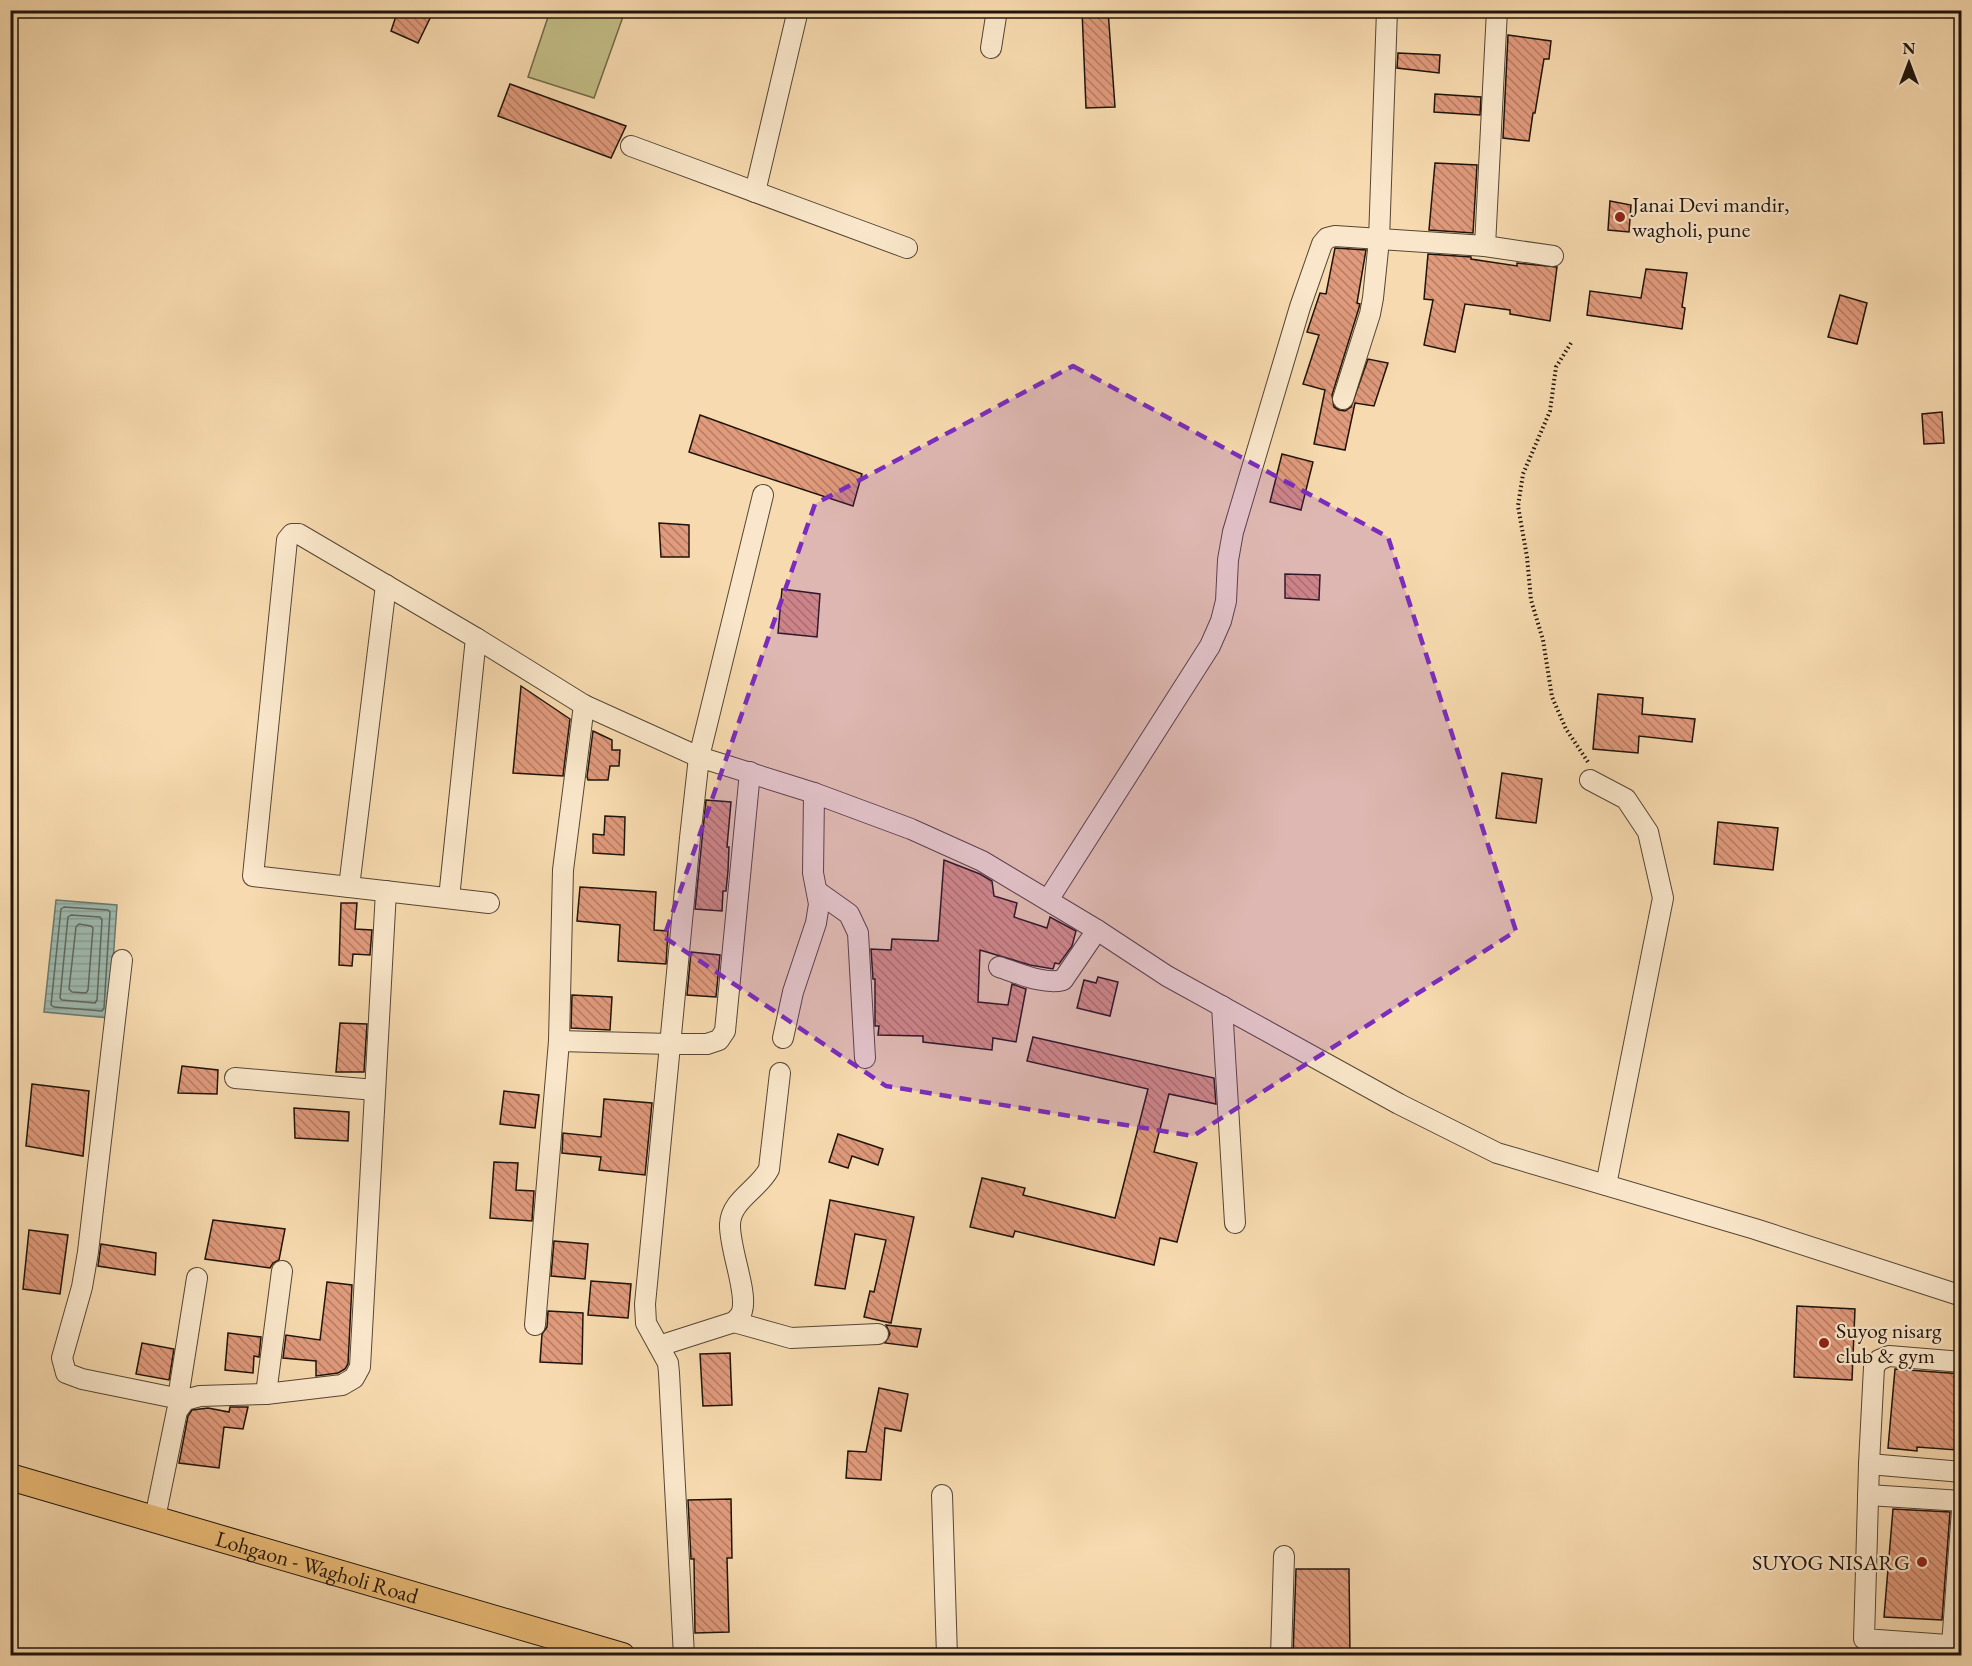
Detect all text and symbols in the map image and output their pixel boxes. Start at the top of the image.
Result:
north arrow [1879,33,1939,93]
text: N [1903,38,1916,59]
place label: Janai Devi mandir, wagholi, pune [1630,190,1789,244]
marker: Janai Devi mandir, wagholi, pune [1613,210,1627,224]
place label: Suyog nisarg club & gym [1836,1316,1942,1370]
marker: Suyog nisarg club & gym [1817,1336,1831,1350]
street label: Lohgaon - Wagholi Road [212,1523,423,1610]
place label: SUYOG NISARG [1752,1548,1910,1577]
marker: SUYOG NISARG [1915,1555,1929,1569]

